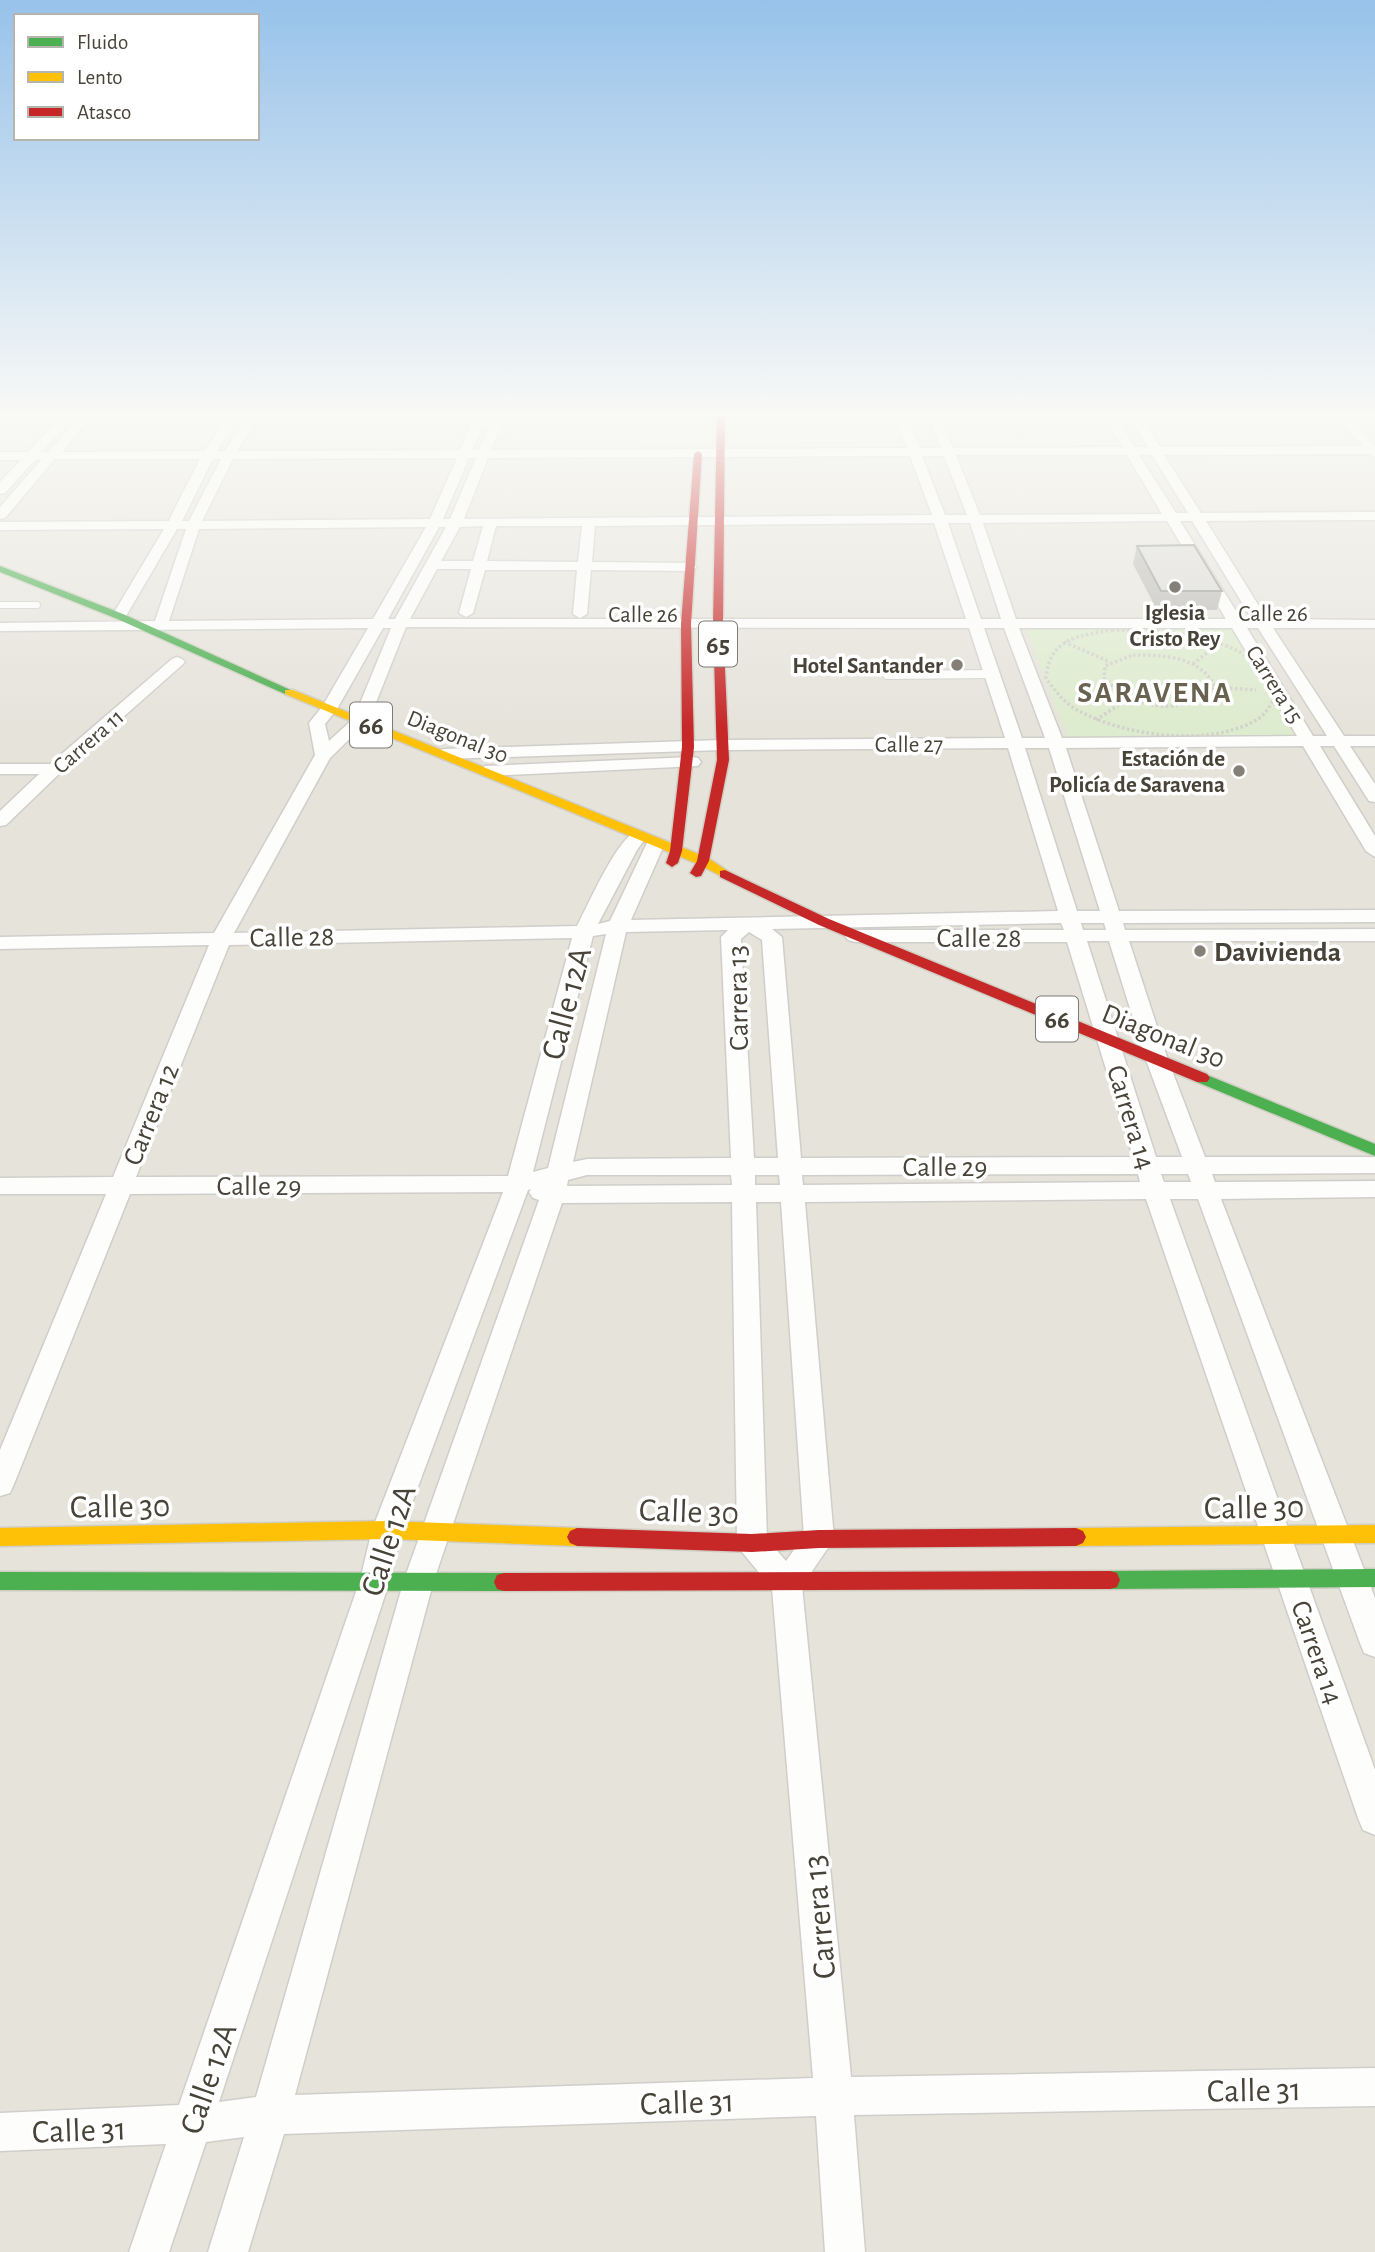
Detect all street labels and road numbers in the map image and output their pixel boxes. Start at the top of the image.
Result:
street label: Calle 26 [1238,603,1308,626]
street label: Calle 26 [608,604,678,627]
road number: 65 [699,622,737,666]
street label: Carrera 15 [1241,642,1307,728]
road number: 66 [350,702,392,748]
street label: Carrera 11 [49,705,129,779]
street label: Diagonal 30 [404,707,511,768]
street label: Calle 27 [875,734,943,757]
street label: Calle 28 [249,923,335,953]
street label: Calle 28 [937,925,1021,953]
street label: Calle 12A [537,944,598,1063]
street label: Carrera 13 [724,945,754,1051]
road number: 66 [1036,996,1078,1042]
street label: Diagonal 30 [1098,999,1229,1074]
street label: Carrera 12 [119,1060,185,1170]
street label: Carrera 14 [1101,1062,1159,1173]
street label: Calle 29 [903,1154,987,1182]
street label: Calle 29 [217,1173,301,1201]
street label: Calle 12A [356,1481,423,1600]
street label: Calle 30 [70,1490,171,1525]
street label: Calle 30 [1204,1491,1305,1526]
street label: Calle 30 [638,1494,740,1531]
street label: Carrera 14 [1285,1597,1347,1708]
street label: Carrera 13 [799,1853,842,1980]
street label: Calle 12A [175,2019,244,2138]
street label: Calle 31 [1207,2074,1301,2109]
street label: Calle 31 [639,2085,735,2122]
street label: Calle 31 [31,2113,127,2150]

